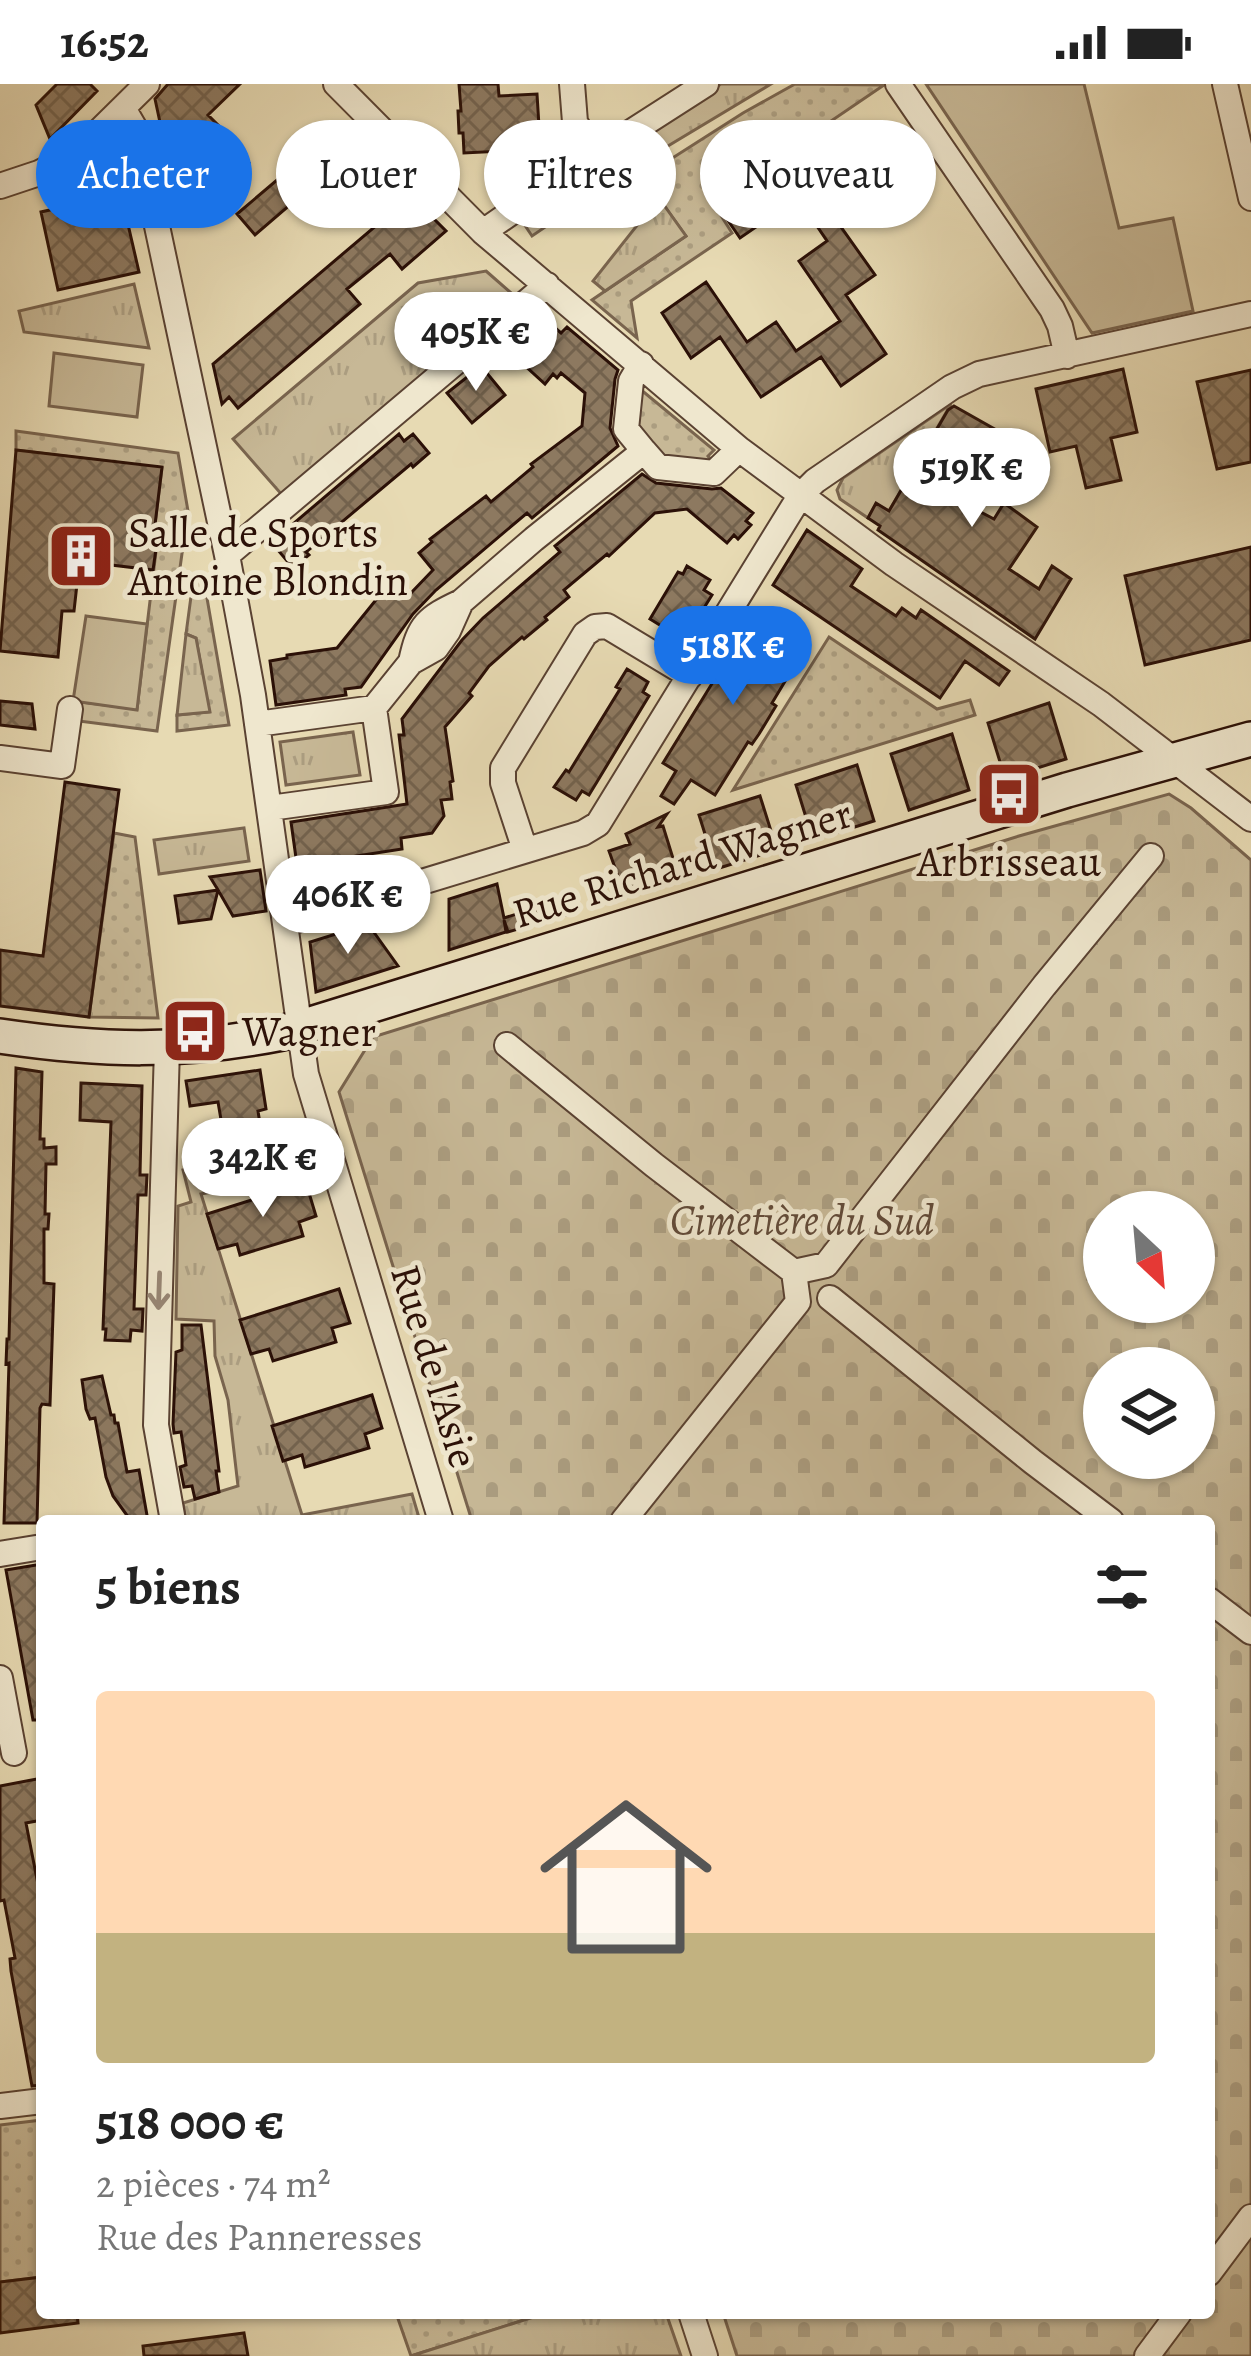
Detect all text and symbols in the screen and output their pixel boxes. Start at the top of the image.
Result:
text: 16:52 [60,11,149,73]
chip: Acheter [36,120,252,228]
chip: Louer [276,120,460,228]
chip: Filtres [484,120,676,228]
chip: Nouveau [700,120,936,228]
pin: 405K € [378,292,574,394]
text: 405K € [421,304,531,357]
pin: 519K € [874,428,1070,530]
text: 519K € [920,440,1024,493]
place label: Salle de Sports Antoine Blondin [127,504,408,609]
building icon: Salle de Sports Antoine Blondin [46,521,116,591]
pin: 518K € [635,606,831,708]
text: 518K € [681,618,785,671]
bus stop icon: Arbrisseau [974,759,1044,829]
street label: Rue Richard Wagner [505,784,859,942]
place label: Arbrisseau [916,833,1101,890]
pin: 406K € [250,855,446,957]
text: 406K € [293,867,403,920]
bus stop icon: Wagner [160,996,230,1066]
place label: Wagner [241,1003,376,1060]
pin: 342K € [165,1118,361,1220]
text: 342K € [209,1130,317,1183]
park label: Cimetière du Sud [670,1191,935,1248]
north arrow [1083,1191,1215,1323]
map controls [1083,1191,1215,1479]
street label: Rue de l'Asie [377,1258,493,1474]
one-way arrow [148,1271,171,1310]
button: layers [1083,1347,1215,1479]
text: 5 biens [96,1552,241,1622]
icon: filters [1089,1554,1155,1620]
icon: home [518,1769,734,1985]
text: 518 000 € [96,2087,285,2157]
text: 2 pièces · 74 m² [96,2157,331,2210]
text: Rue des Panneresses [96,2210,422,2263]

